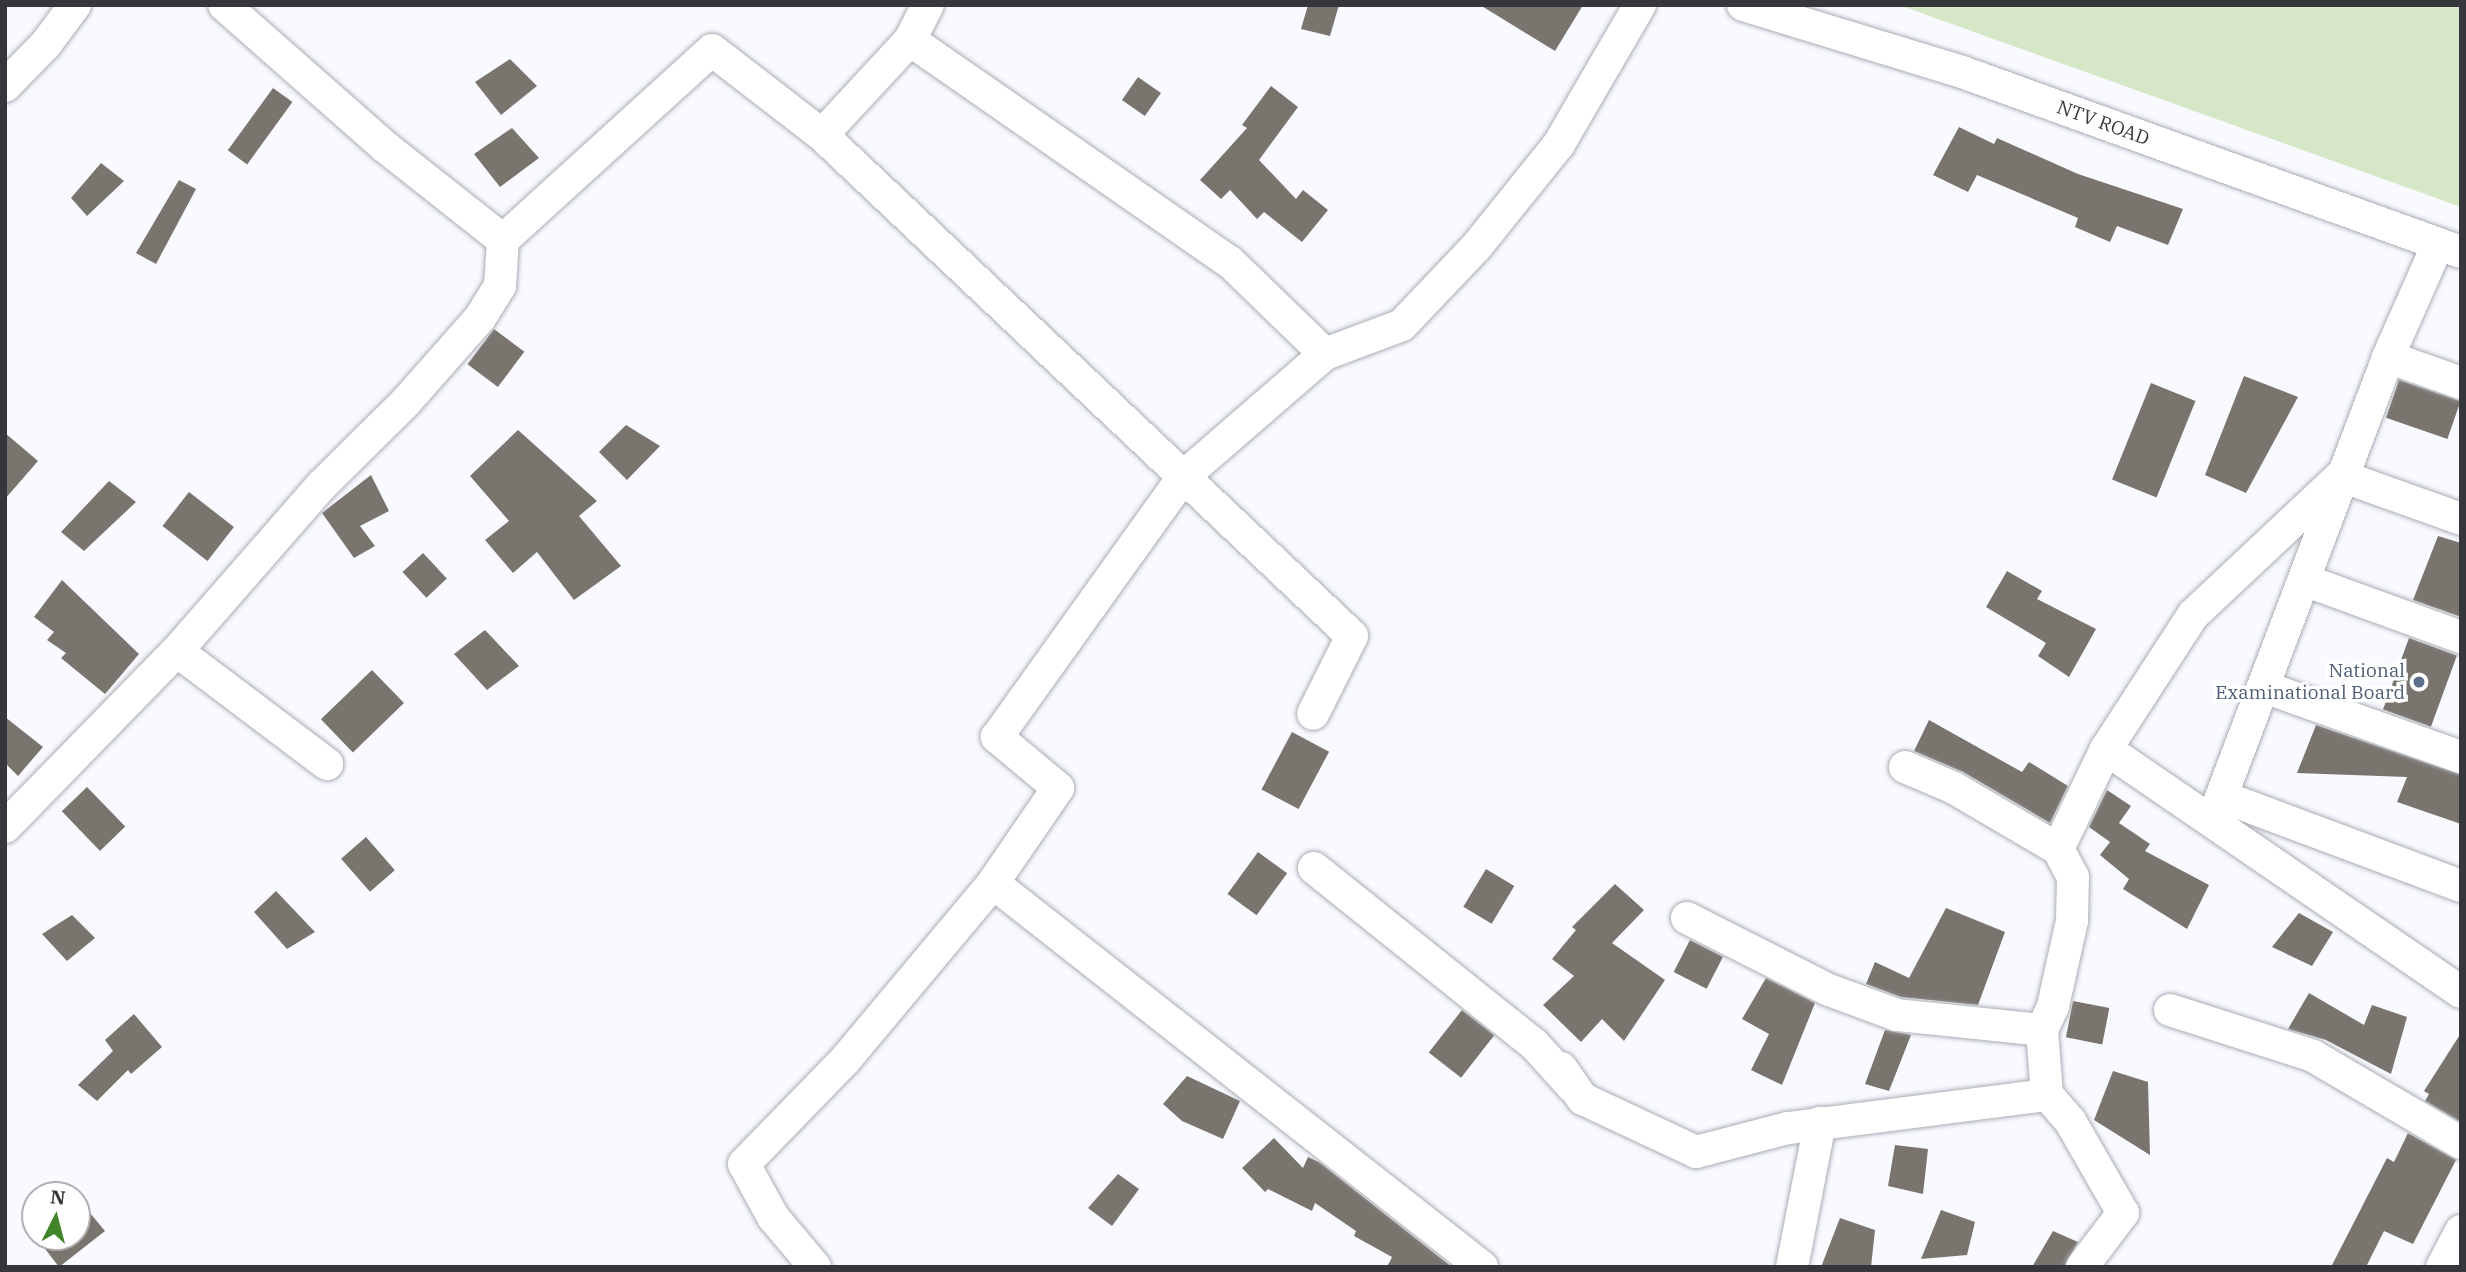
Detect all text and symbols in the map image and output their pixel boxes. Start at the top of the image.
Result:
street label: NTV ROAD [2054,96,2152,150]
place label: National Examinational Board [2215,660,2405,704]
marker: National Examinational Board [2411,674,2427,690]
north arrow [21,1181,91,1251]
text: N [49,1184,67,1210]

